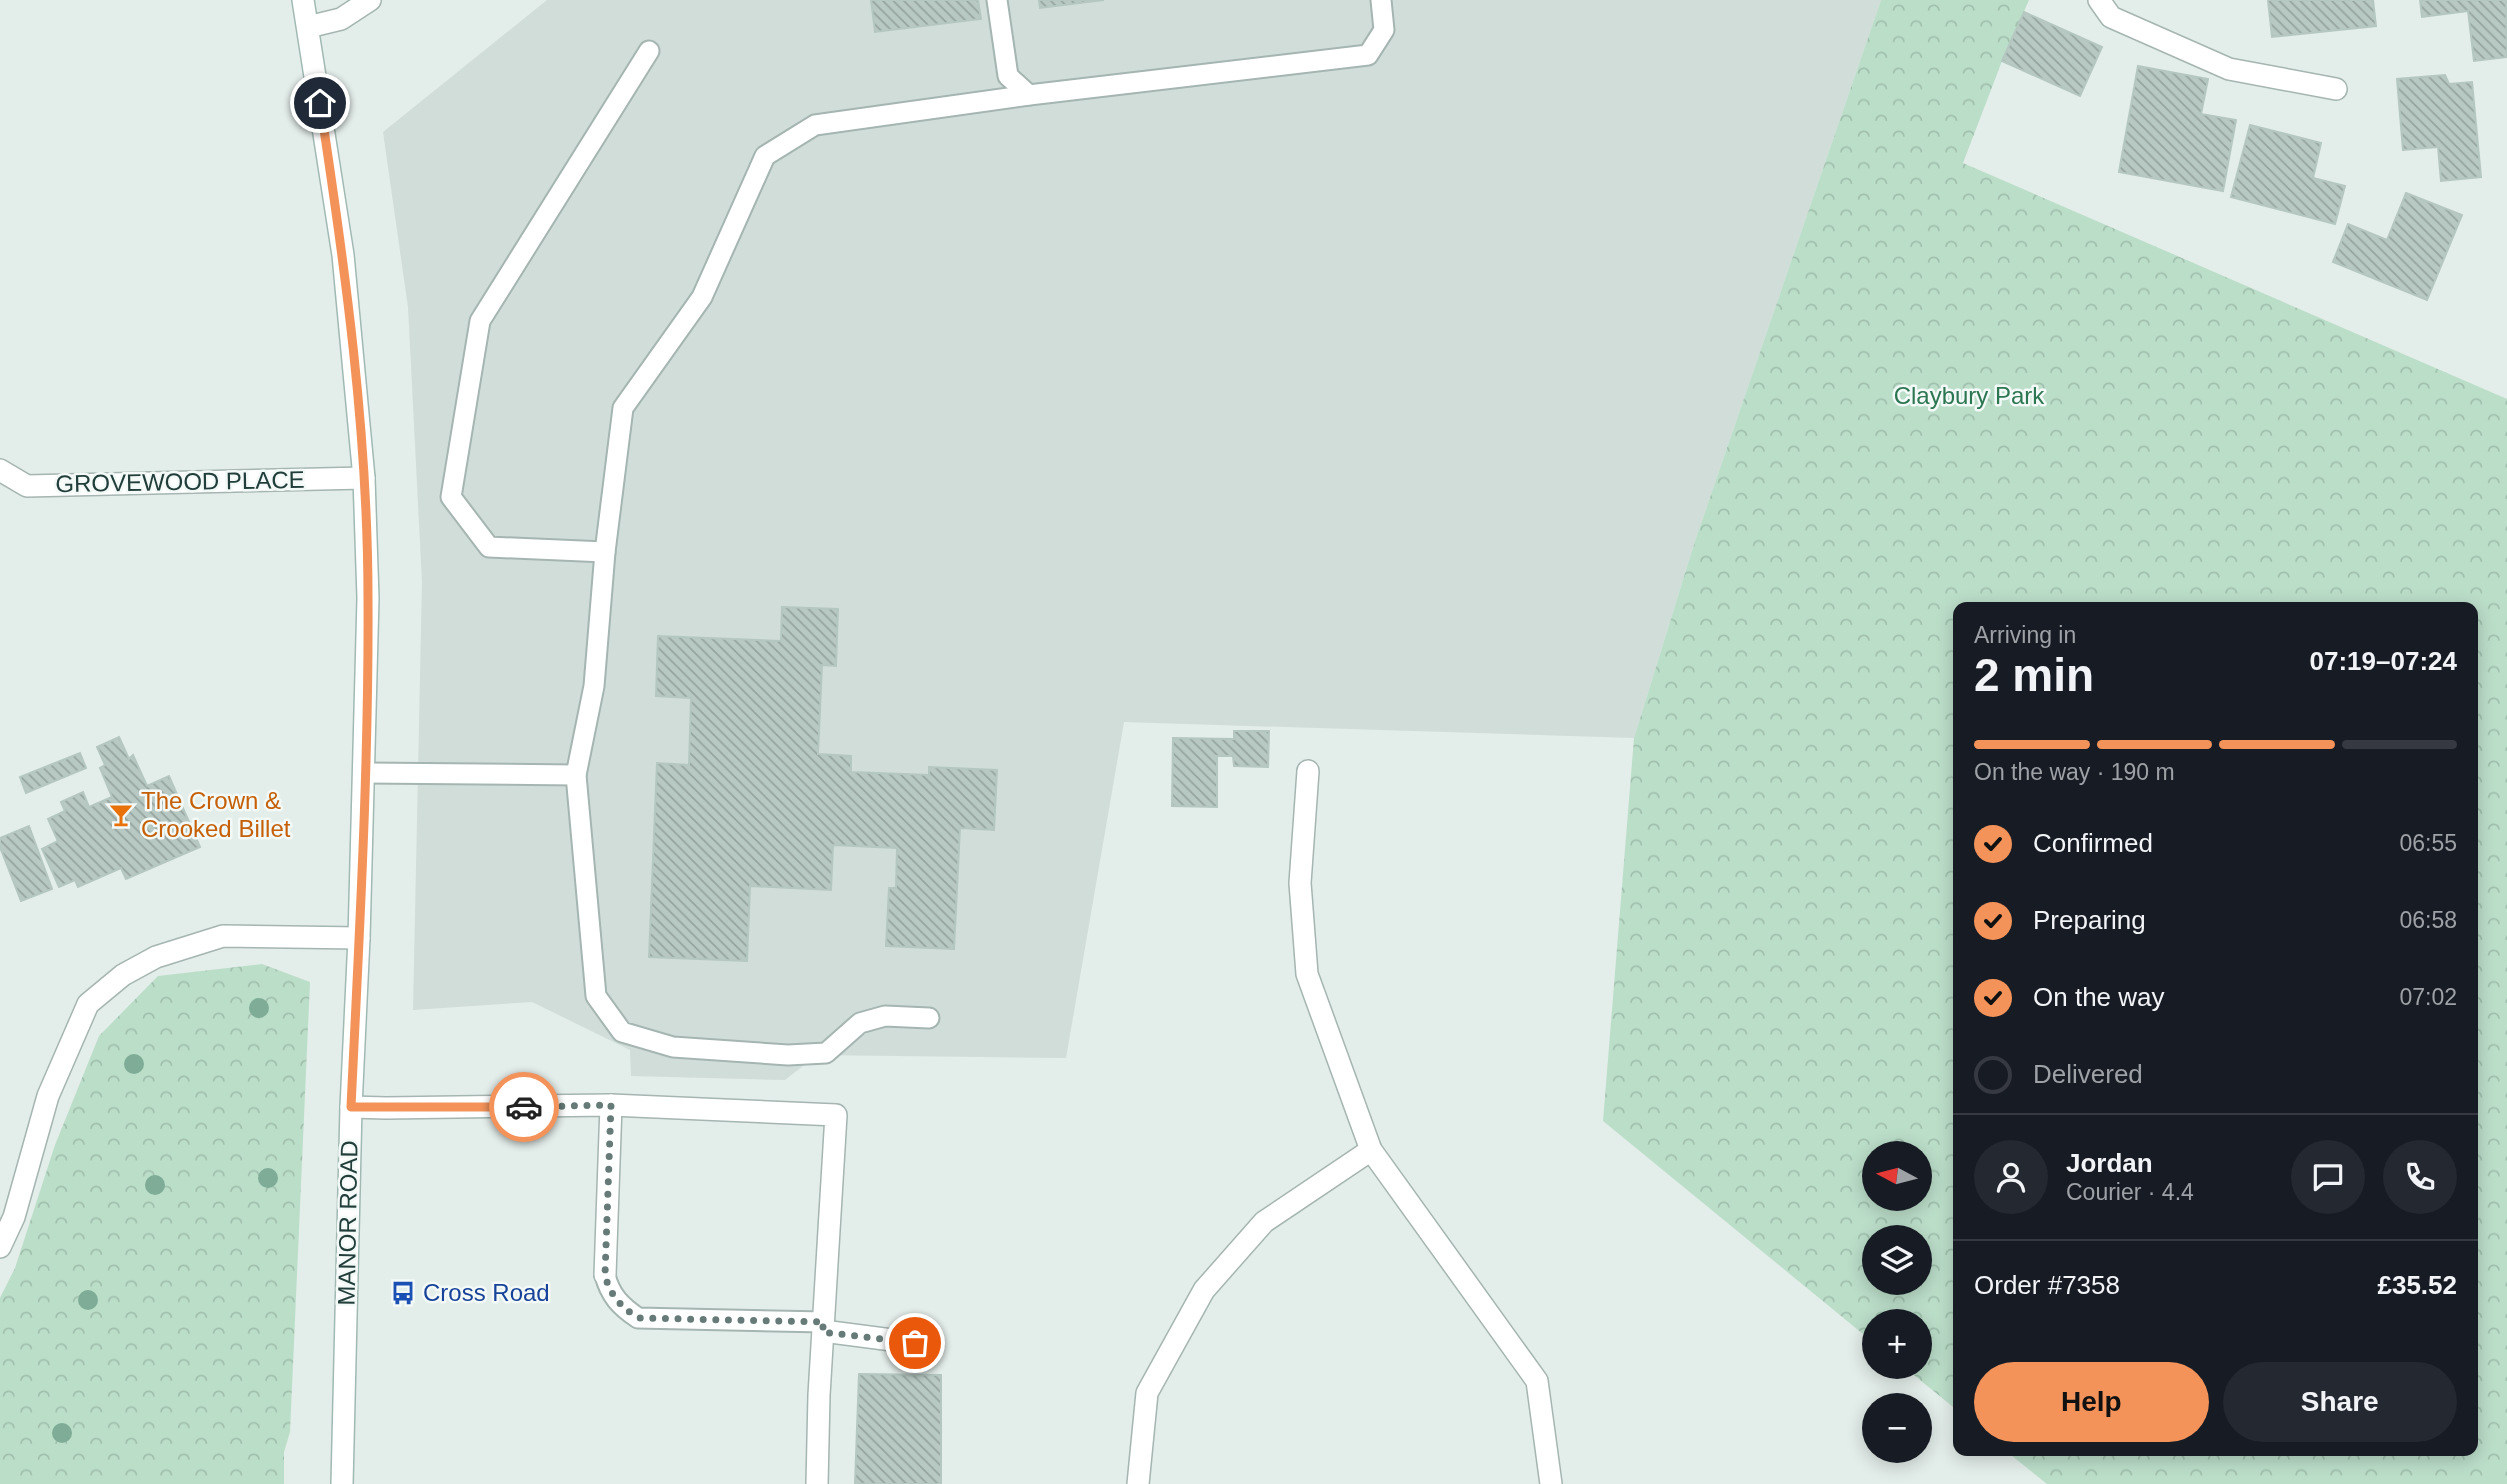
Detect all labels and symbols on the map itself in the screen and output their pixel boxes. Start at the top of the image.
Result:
pin [290,73,350,133]
park label: Claybury Park [1894,382,2045,409]
street label: GROVEWOOD PLACE [55,466,305,497]
place label: The Crown & Crooked Billet [141,787,291,842]
bar icon: The Crown & Crooked Billet [107,801,135,829]
courier [489,1072,559,1142]
street label: MANOR ROAD [333,1140,362,1306]
north arrow [1862,1141,1932,1211]
bus stop icon: Cross Road [389,1279,417,1307]
place label: Cross Road [423,1279,550,1306]
pin [885,1313,945,1373]

